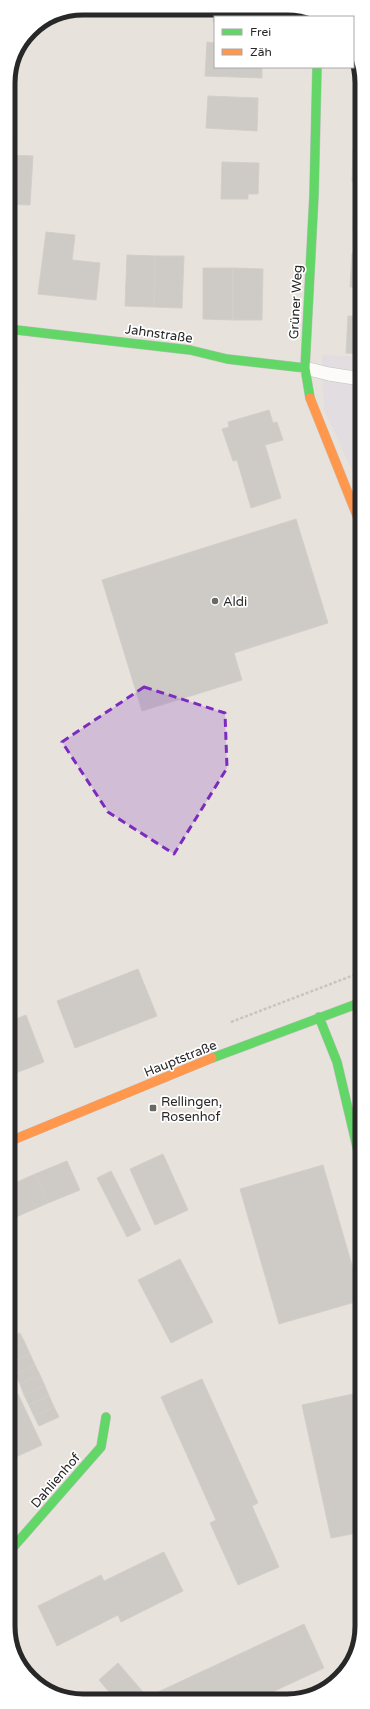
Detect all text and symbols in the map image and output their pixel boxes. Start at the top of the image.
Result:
legend [214,16,354,68]
text: Frei [250,25,271,39]
text: Zäh [250,45,272,59]
street label: Grüner Weg [286,264,306,340]
street label: Jahnstraße [124,321,194,347]
place label: Aldi [223,594,247,610]
marker: Aldi [210,596,220,606]
street label: Hauptstraße [142,1037,219,1081]
place label: Rellingen, Rosenhof [161,1094,222,1125]
marker: Rellingen, Rosenhof [148,1103,158,1113]
street label: Dahlienhof [28,1450,84,1511]

